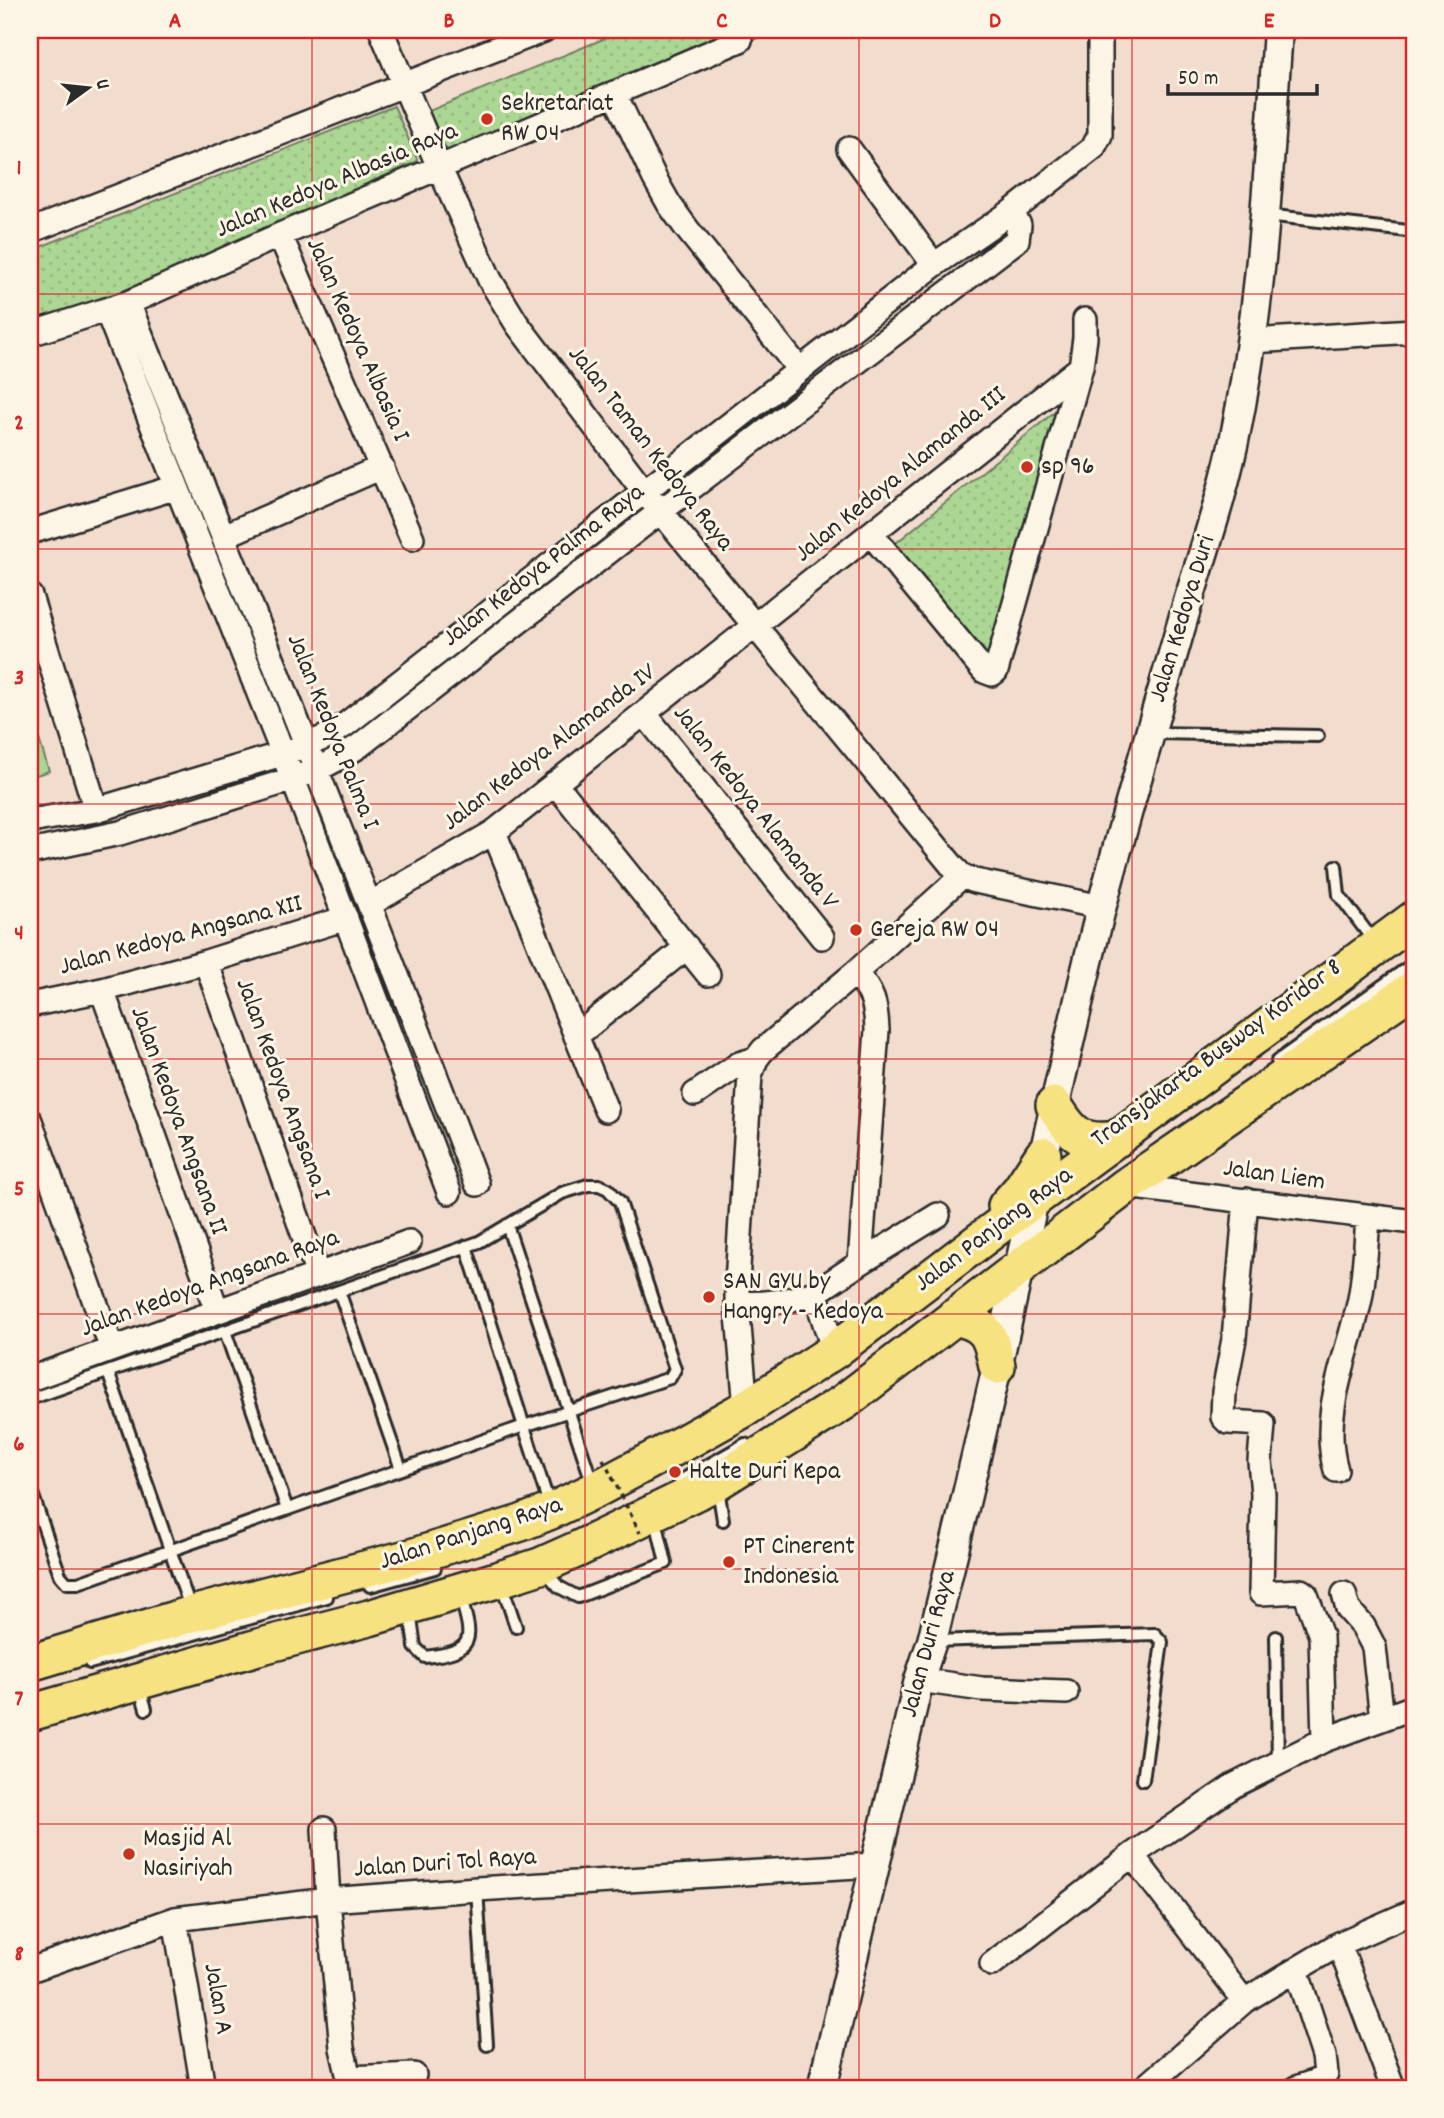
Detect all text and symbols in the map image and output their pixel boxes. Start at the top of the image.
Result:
text: A [169,6,181,39]
text: B [444,6,455,39]
text: C [716,6,728,39]
text: D [989,6,1001,39]
text: E [1264,6,1275,39]
north arrow [52,52,122,122]
scale bar [1168,52,1316,96]
text: 50 m [1178,65,1218,95]
text: U [87,77,115,92]
place label: Sekretariat RW 04 [501,86,614,153]
marker: Sekretariat RW 04 [479,111,495,127]
street label: Jalan Kedoya Albasia Raya [210,113,464,249]
text: 1 [16,153,22,186]
street label: Jalan Kedoya Albasia I [295,232,419,448]
street label: Jalan Taman Kedoya Raya [558,338,743,560]
street label: Jalan Kedoya Alamanda III [787,378,1015,572]
text: 2 [14,408,24,441]
place label: sp 96 [1041,449,1095,486]
marker: sp 96 [1019,459,1035,475]
street label: Jalan Kedoya Palma Raya [435,475,654,657]
street label: Jalan Kedoya Duri [1140,531,1226,707]
street label: Jalan Kedoya Palma I [276,629,388,835]
street label: Jalan Kedoya Alamanda IV [435,655,665,841]
text: 3 [14,663,24,696]
street label: Jalan Kedoya Alamanda V [663,698,847,919]
street label: Jalan Kedoya Angsana XII [55,886,307,986]
place label: Gereja RW 04 [870,912,999,949]
text: 4 [14,918,24,951]
marker: Gereja RW 04 [848,922,864,938]
street label: Transjakarta Busway Koridor 8 [1084,950,1350,1158]
street label: Jalan Kedoya Angsana I [225,973,339,1205]
street label: Jalan Kedoya Angsana II [119,1001,237,1241]
street label: Jalan Liem [1221,1151,1327,1201]
street label: Jalan Panjang Raya [907,1158,1082,1302]
text: 5 [14,1174,24,1207]
street label: Jalan Kedoya Angsana Raya [76,1220,345,1348]
place label: SAN GYU by Hangry - Kedoya [723,1264,884,1331]
marker: SAN GYU by Hangry - Kedoya [701,1289,717,1305]
text: 6 [13,1429,25,1462]
place label: Halte Duri Kepa [689,1454,841,1491]
marker: Halte Duri Kepa [667,1464,683,1480]
street label: Jalan Panjang Raya [375,1487,568,1581]
place label: PT Cinerent Indonesia [743,1529,855,1596]
marker: PT Cinerent Indonesia [721,1554,737,1570]
street label: Jalan Duri Raya [892,1566,967,1722]
text: 7 [15,1684,24,1717]
place label: Masjid Al Nasiriyah [143,1821,233,1888]
street label: Jalan Duri Tol Raya [353,1839,538,1889]
marker: Masjid Al Nasiriyah [121,1846,137,1862]
text: 8 [14,1939,24,1972]
street label: Jalan A [193,1960,241,2038]

